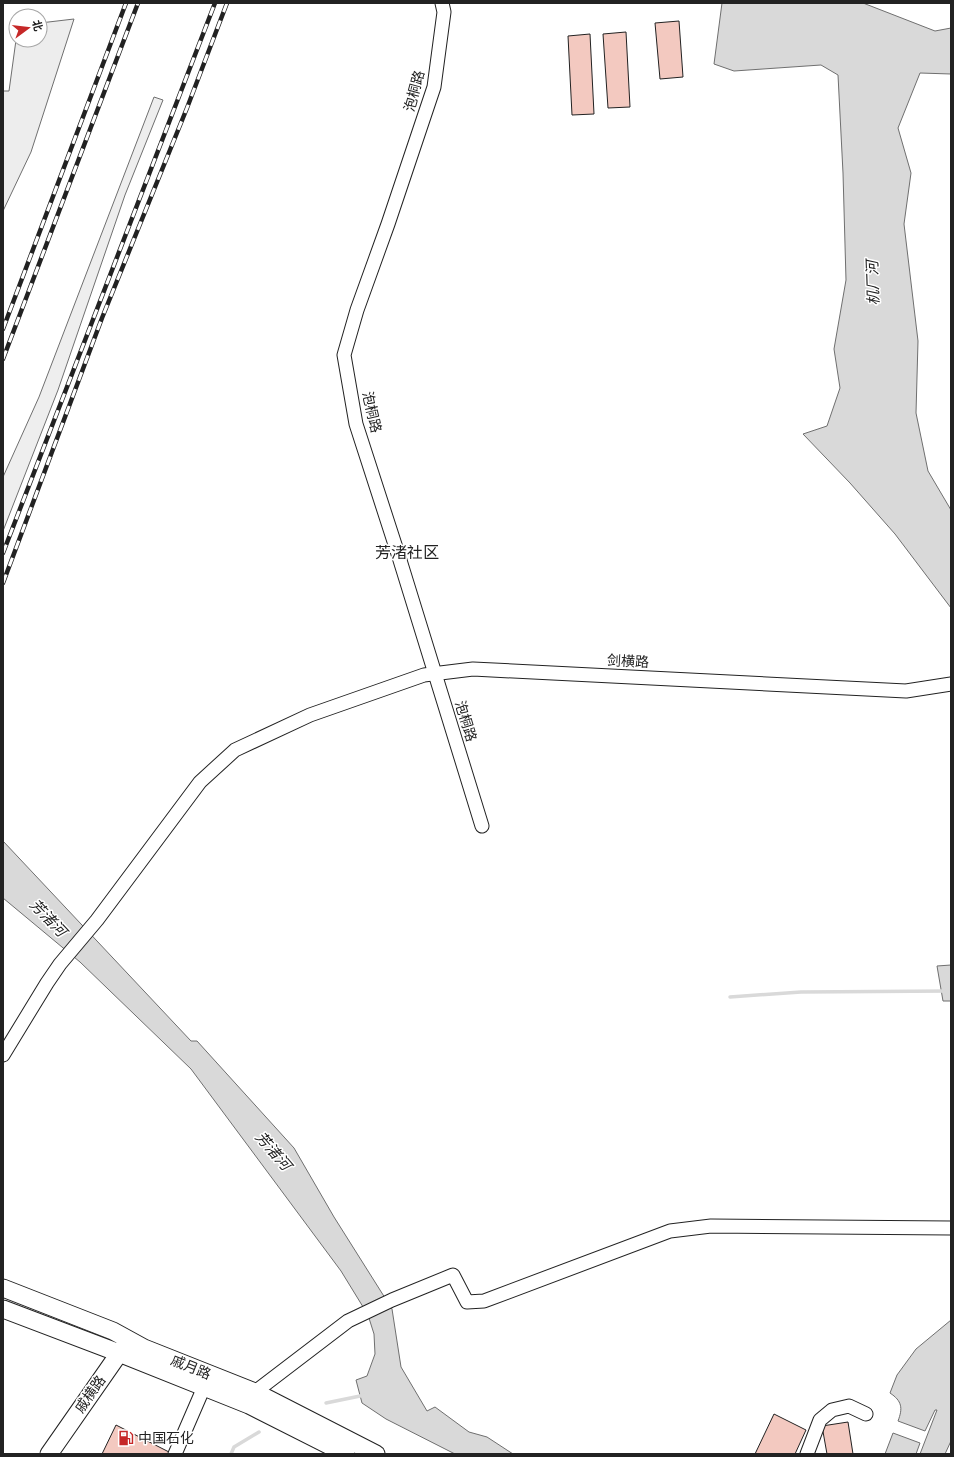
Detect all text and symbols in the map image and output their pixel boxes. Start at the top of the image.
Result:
north arrow [8,8,48,48]
text: 北 [29,19,45,33]
street label: 泡桐路 [401,69,427,113]
water label: 机厂河 [863,257,883,306]
street label: 泡桐路 [359,390,385,434]
district label: 芳渚社区 [375,543,439,562]
street label: 剑横路 [607,652,649,670]
street label: 泡桐路 [452,699,480,743]
water label: 芳渚河 [26,896,72,943]
water label: 芳渚河 [251,1128,297,1176]
street label: 戚月路 [169,1352,213,1382]
street label: 戚横路 [71,1372,109,1416]
fuel station icon: 中国石化 [117,1429,135,1447]
place label: 中国石化 [138,1430,194,1446]

